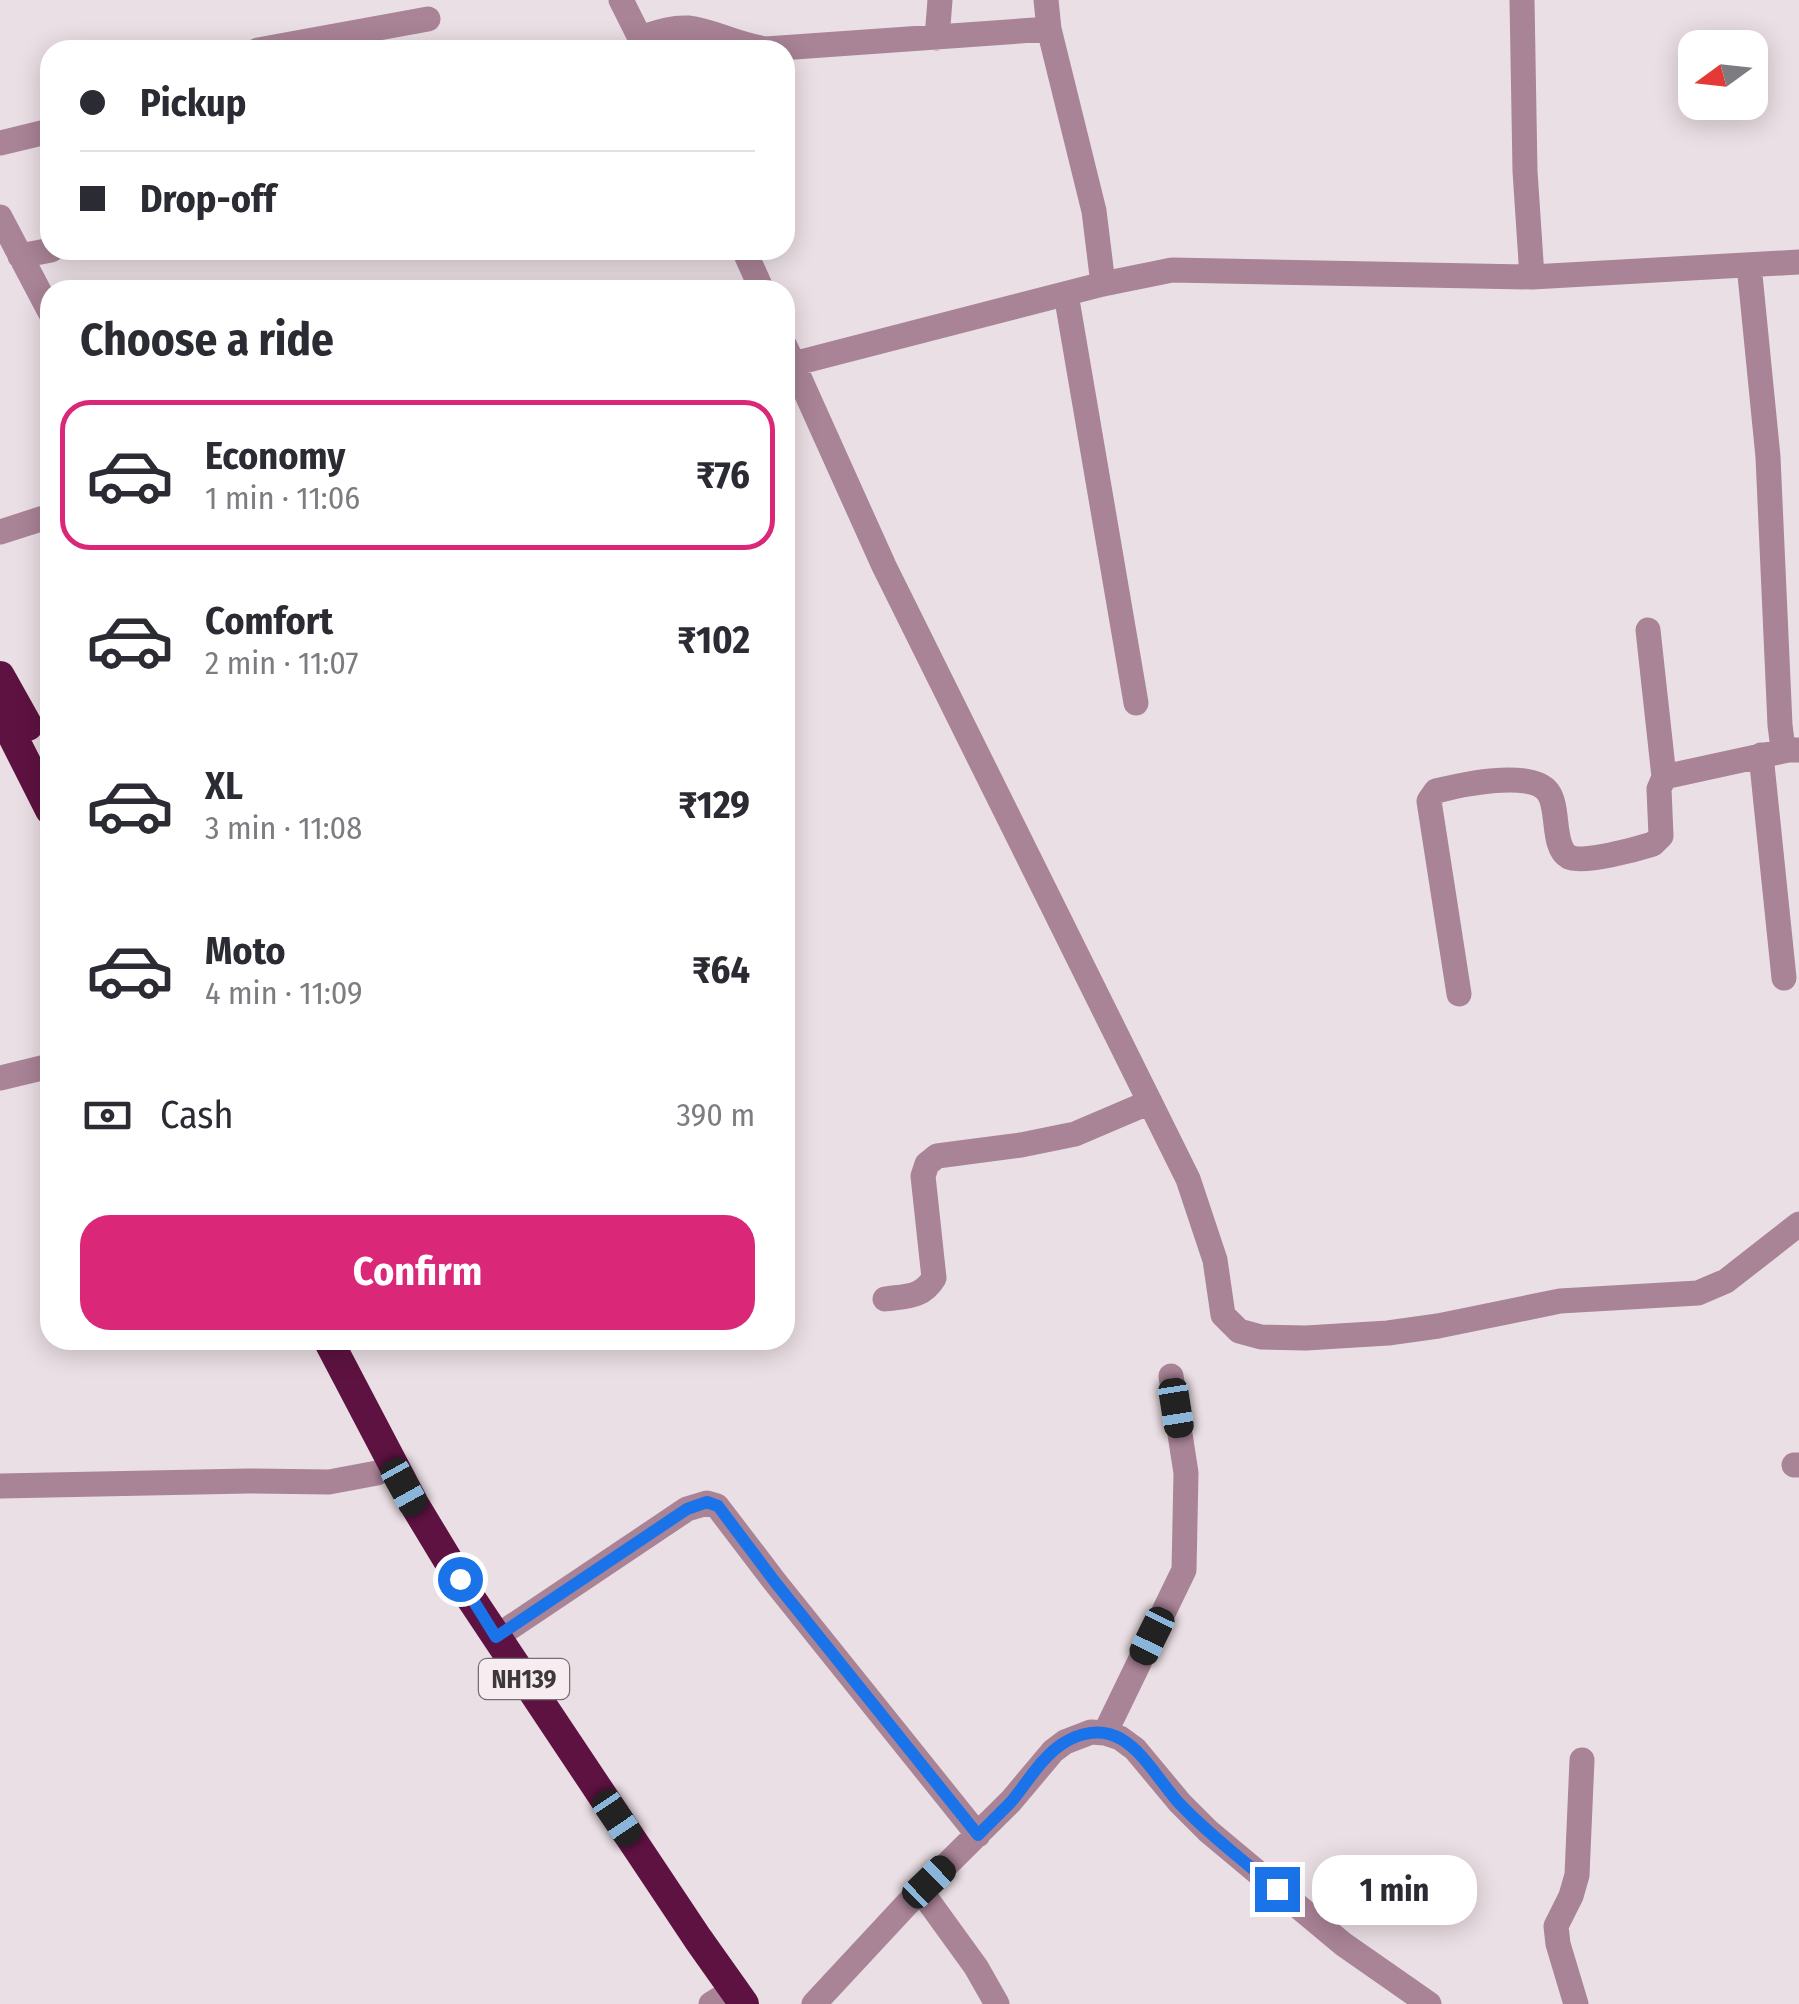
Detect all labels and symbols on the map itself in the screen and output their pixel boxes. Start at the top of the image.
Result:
north arrow [1678,30,1768,120]
car [1156,1376,1196,1440]
car [376,1453,432,1521]
route start [438,1557,483,1602]
car [1125,1602,1179,1670]
road number: NH139 [479,1659,569,1699]
car [588,1785,646,1851]
car [897,1850,961,1914]
callout: 1 min [1312,1854,1477,1924]
route end [1255,1867,1300,1912]

